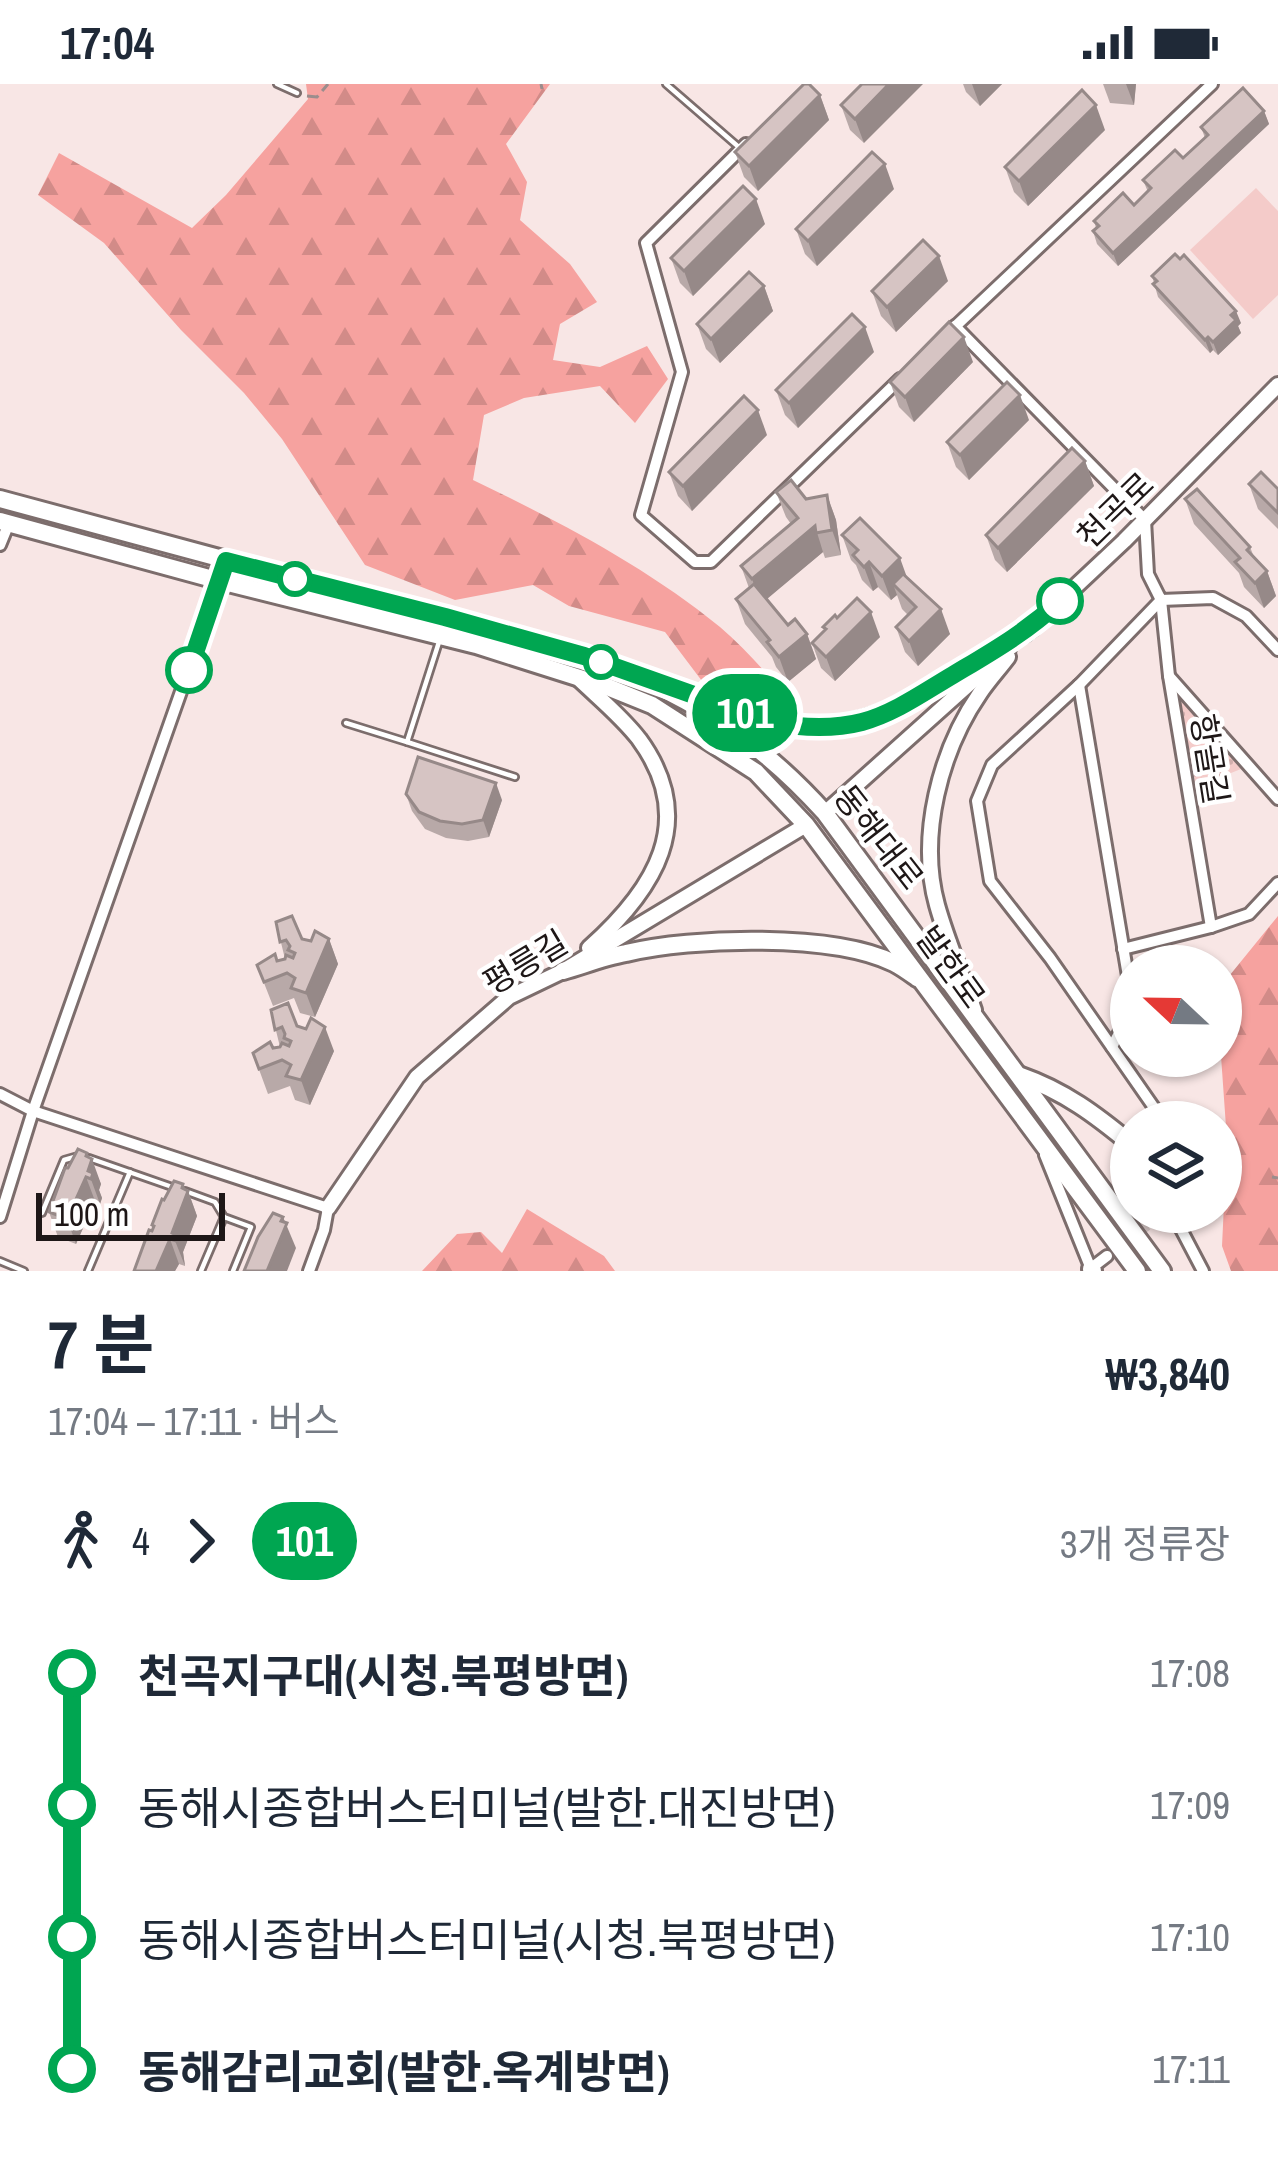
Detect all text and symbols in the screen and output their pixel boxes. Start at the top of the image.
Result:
text: 17:04 [60,12,154,73]
street label: 천곡로 [1067,463,1163,557]
unlabelled marker [279,563,311,595]
unlabelled marker [1038,579,1082,623]
unlabelled marker [585,646,617,678]
unlabelled marker [167,648,211,692]
line badge: 101 [676,674,814,752]
text: 101 [716,685,774,741]
street label: 항골길 [1181,711,1239,807]
street label: 동해대로 [824,776,934,898]
street label: 발한로 [906,917,996,1017]
street label: 평릉길 [475,920,575,1004]
north arrow [1110,945,1242,1077]
map controls [1110,945,1242,1233]
button: layers [1110,1101,1242,1233]
scale bar [36,1187,225,1240]
text: 100 m [54,1192,129,1236]
text: 7 분 [48,1300,154,1389]
text: ₩3,840 [1106,1343,1230,1404]
text: 17:04 – 17:11 · 버스 [48,1395,340,1447]
icon: walk [48,1508,114,1574]
icon: forward [168,1508,234,1574]
text: 101 [276,1513,333,1569]
text: 4 [132,1515,150,1567]
text: 3개 정류장 [1060,1518,1230,1570]
text: 천곡지구대(시청.북평방면) [138,1645,628,1706]
text: 17:08 [1150,1647,1230,1699]
text: 동해시종합버스터미널(발한.대진방면) [138,1777,835,1838]
text: 17:09 [1150,1779,1230,1831]
text: 동해시종합버스터미널(시청.북평방면) [138,1909,835,1970]
text: 17:10 [1150,1911,1230,1963]
text: 동해감리교회(발한.옥계방면) [138,2041,670,2102]
text: 17:11 [1152,2043,1230,2095]

